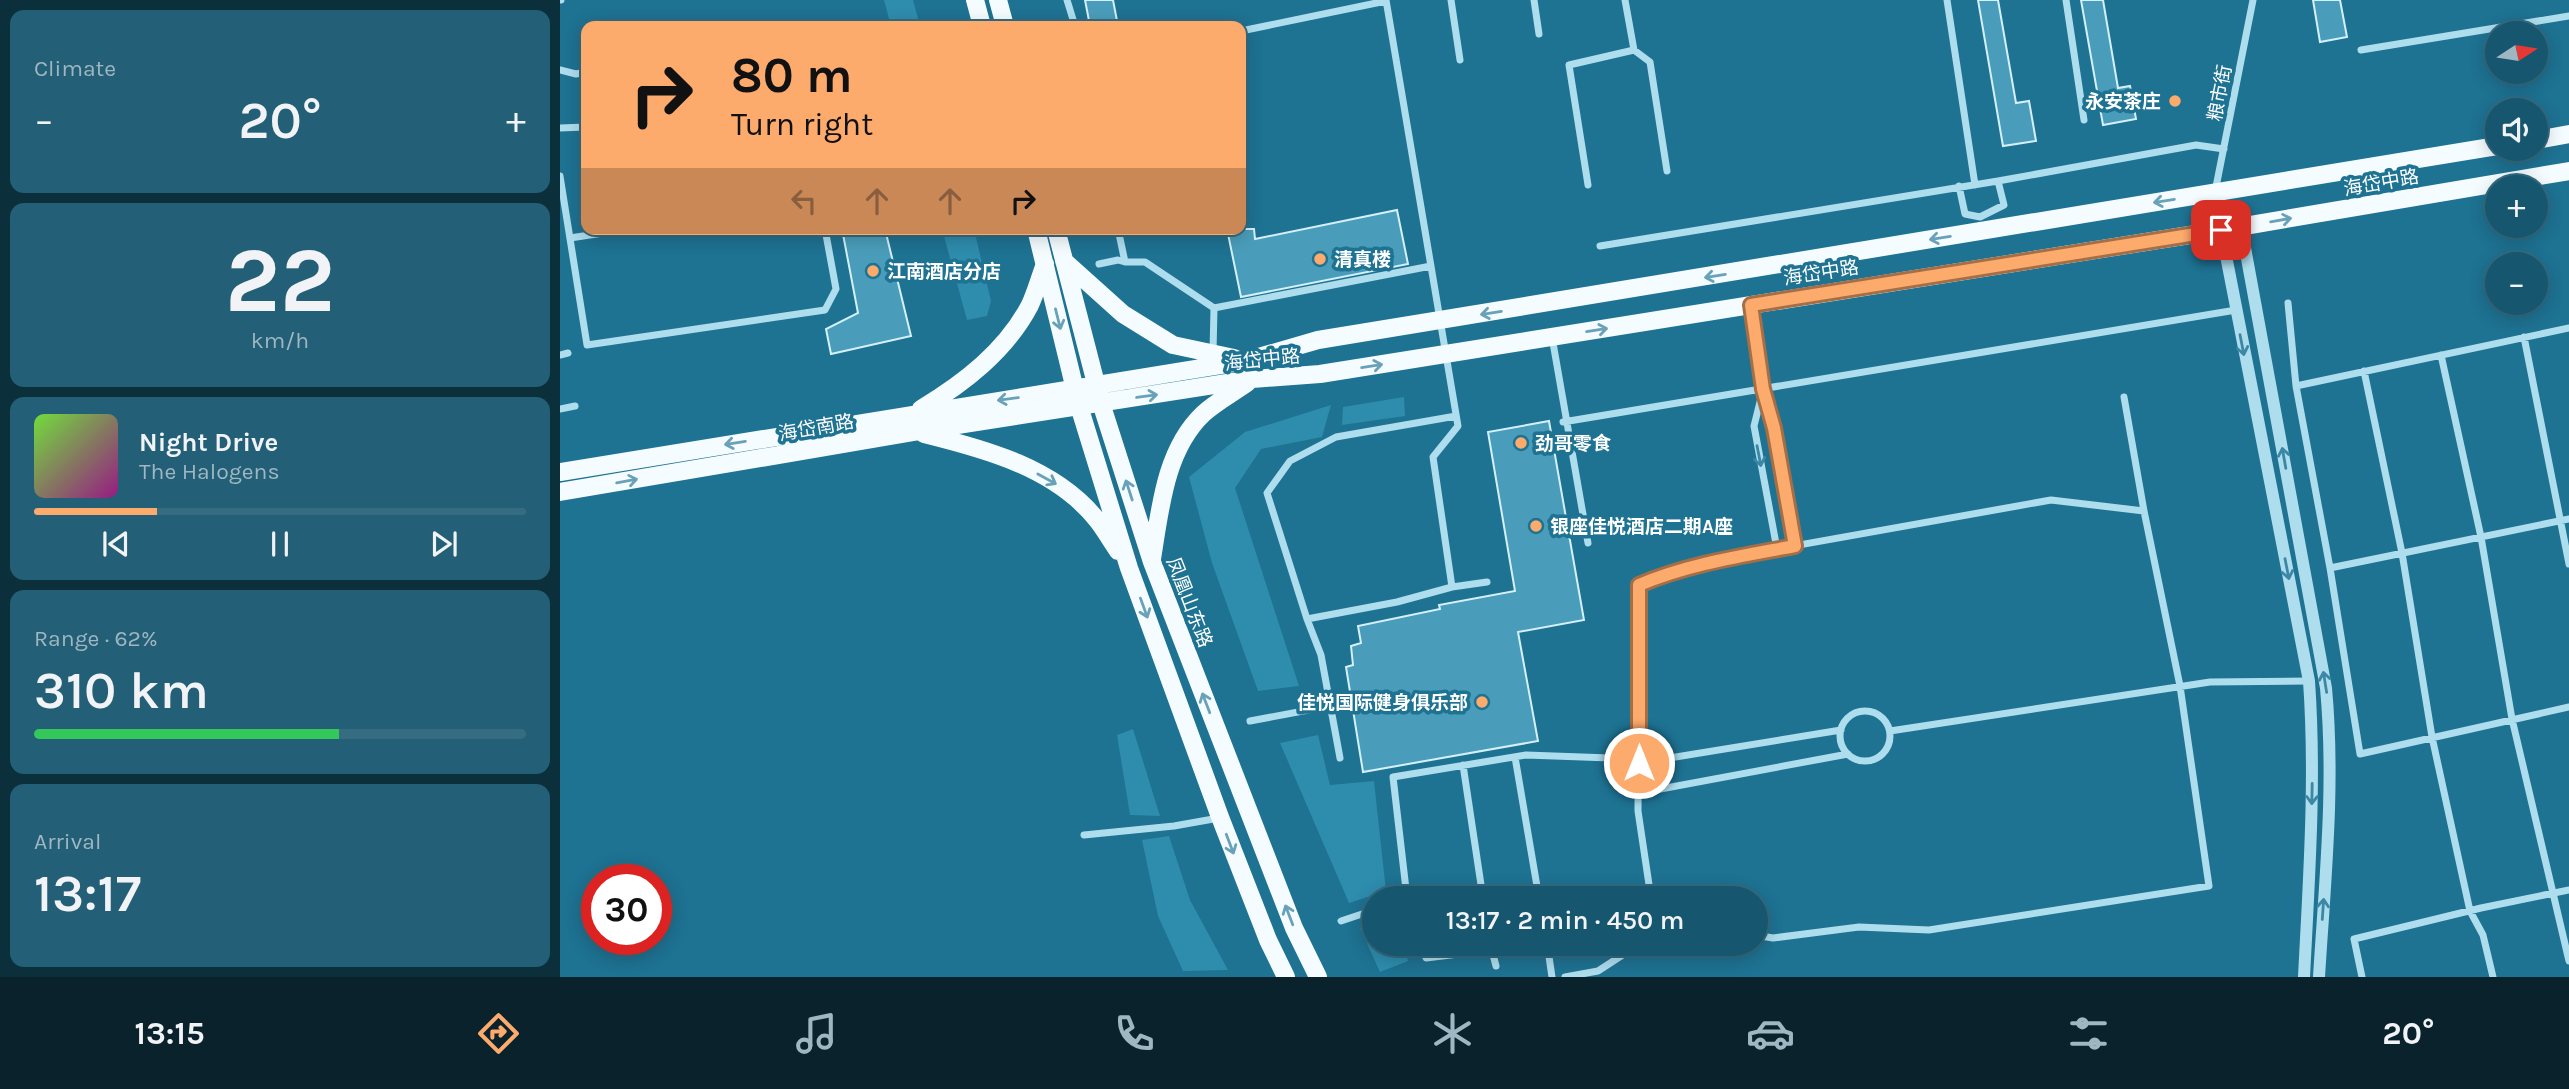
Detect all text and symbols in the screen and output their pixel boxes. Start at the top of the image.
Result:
north arrow [2485,21,2548,84]
map controls [2485,21,2548,315]
text: 80 m [731,47,853,104]
icon: right [616,49,707,140]
text: Climate [34,55,116,82]
street label: 粮市街 [2204,63,2236,123]
text: 20° [239,90,321,151]
place label: 永安茶庄 [2085,91,2161,113]
marker: 永安茶庄 [2167,93,2183,109]
text: − [34,98,54,143]
text: + [506,98,526,143]
button: sound [2485,98,2548,161]
text: Turn right [731,106,873,143]
street label: 海岱中路 [2342,166,2421,200]
button: + [2485,175,2548,238]
icon: left [785,182,823,220]
icon: ahead [858,182,896,220]
icon: ahead [931,182,969,220]
icon: right [1004,182,1042,220]
one-way arrow [2153,195,2176,208]
pin [2191,200,2251,260]
icon: arrive [2202,211,2240,249]
one-way arrow [2269,213,2292,226]
text: 22 [225,228,335,334]
one-way arrow [1929,232,1951,245]
place label: 清真楼 [1334,249,1391,271]
marker: 清真楼 [1312,251,1328,267]
button: − [2485,252,2548,315]
street label: 海岱中路 [1782,256,1860,290]
place label: 江南酒店分店 [887,261,1001,283]
marker: 江南酒店分店 [865,263,881,279]
one-way arrow [1704,270,1727,283]
one-way arrow [1052,307,1065,330]
one-way arrow [1480,307,1503,320]
one-way arrow [1585,323,1608,336]
text: km/h [251,327,309,354]
one-way arrow [2236,333,2250,356]
street label: 海岱中路 [1223,345,1301,375]
one-way arrow [1360,359,1383,372]
one-way arrow [1135,389,1158,402]
one-way arrow [997,393,1020,406]
street label: 海岱南路 [777,411,856,445]
text: Night Drive [139,427,278,458]
place label: 劲哥零食 [1535,433,1612,455]
marker: 劲哥零食 [1513,435,1529,451]
one-way arrow [724,437,747,450]
one-way arrow [1753,444,1766,466]
one-way arrow [2276,447,2290,470]
text: The Halogens [139,458,279,485]
one-way arrow [1036,472,1056,486]
one-way arrow [615,474,638,487]
one-way arrow [1121,479,1134,501]
place label: 银座佳悦酒店二期A座 [1550,516,1733,538]
marker: 银座佳悦酒店二期A座 [1528,518,1544,534]
icon: previous [97,525,135,563]
icon: pause [261,525,299,563]
icon: next [425,525,463,563]
street label: 凤凰山东路 [1162,554,1216,651]
one-way arrow [2280,557,2294,580]
one-way arrow [1139,596,1151,618]
text: Range · 62% [34,625,158,652]
text: 310 km [34,660,209,721]
one-way arrow [2318,671,2331,694]
place label: 佳悦国际健身俱乐部 [1297,692,1468,714]
one-way arrow [1199,693,1212,715]
marker: 佳悦国际健身俱乐部 [1474,694,1490,710]
position arrow [1602,726,1676,800]
one-way arrow [2305,782,2319,805]
text: Arrival [34,828,101,855]
one-way arrow [1225,833,1238,855]
text: 13:17 [34,863,141,924]
speed limit sign: 30 [581,864,672,955]
one-way arrow [2317,898,2330,921]
one-way arrow [1281,905,1294,927]
text: 13:17 · 2 min · 450 m [1446,905,1684,936]
icon: directions [474,1009,523,1058]
icon: music [792,1009,841,1058]
icon: phone [1110,1009,1159,1058]
icon: climate [1428,1009,1477,1058]
icon: car [1746,1009,1795,1058]
icon: filters [2064,1009,2113,1058]
text: 13:15 [135,1015,205,1052]
text: 20° [2382,1015,2434,1052]

